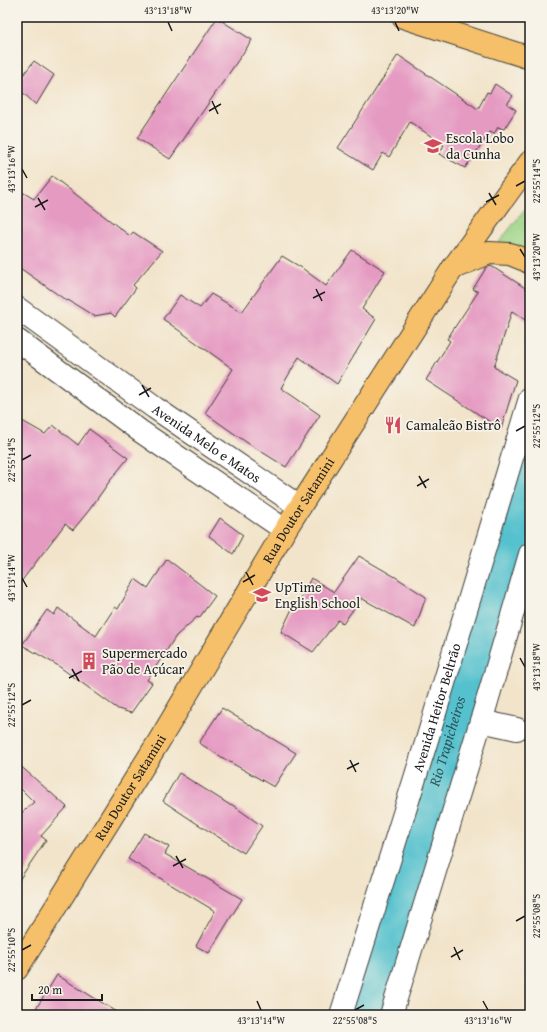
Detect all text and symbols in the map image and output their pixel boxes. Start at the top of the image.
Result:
text: 43°13'18"W [144,3,192,18]
text: 43°13'20"W [371,3,419,18]
place label: Escola Lobo da Cunha [446,128,514,164]
school or university icon: Escola Lobo da Cunha [423,136,443,156]
text: 43°13'16"W [4,145,19,193]
text: 22°55'14"S [529,159,544,203]
text: 43°13'20"W [529,233,544,281]
street label: Avenida Melo e Matos [148,399,265,488]
text: 22°55'12"S [529,404,544,448]
restaurant icon: Camaleão Bistrô [383,415,403,435]
place label: Camaleão Bistrô [406,415,501,435]
text: 22°55'14"S [4,438,19,482]
street label: Rua Doutor Satamini [257,453,339,567]
text: 43°13'14"W [4,554,19,602]
place label: UpTime English School [275,577,360,613]
school or university icon: UpTime English School [252,585,272,605]
street label: Avenida Heitor Beltrão [408,641,466,775]
place label: Supermercado Pão de Açúcar [102,643,187,679]
text: 43°13'18"W [529,643,544,691]
building icon: Supermercado Pão de Açúcar [79,651,99,671]
text: 22°55'12"S [4,683,19,727]
water label: Rio Trapicheiros [423,693,471,790]
street label: Rua Doutor Satamini [89,730,171,844]
text: 22°55'08"S [529,894,544,938]
text: 22°55'10"S [4,928,19,972]
scale bar [32,976,102,1002]
text: 20 m [38,981,62,998]
text: 43°13'14"W [237,1013,285,1028]
text: 22°55'08"S [333,1013,377,1028]
text: 43°13'16"W [464,1013,512,1028]

